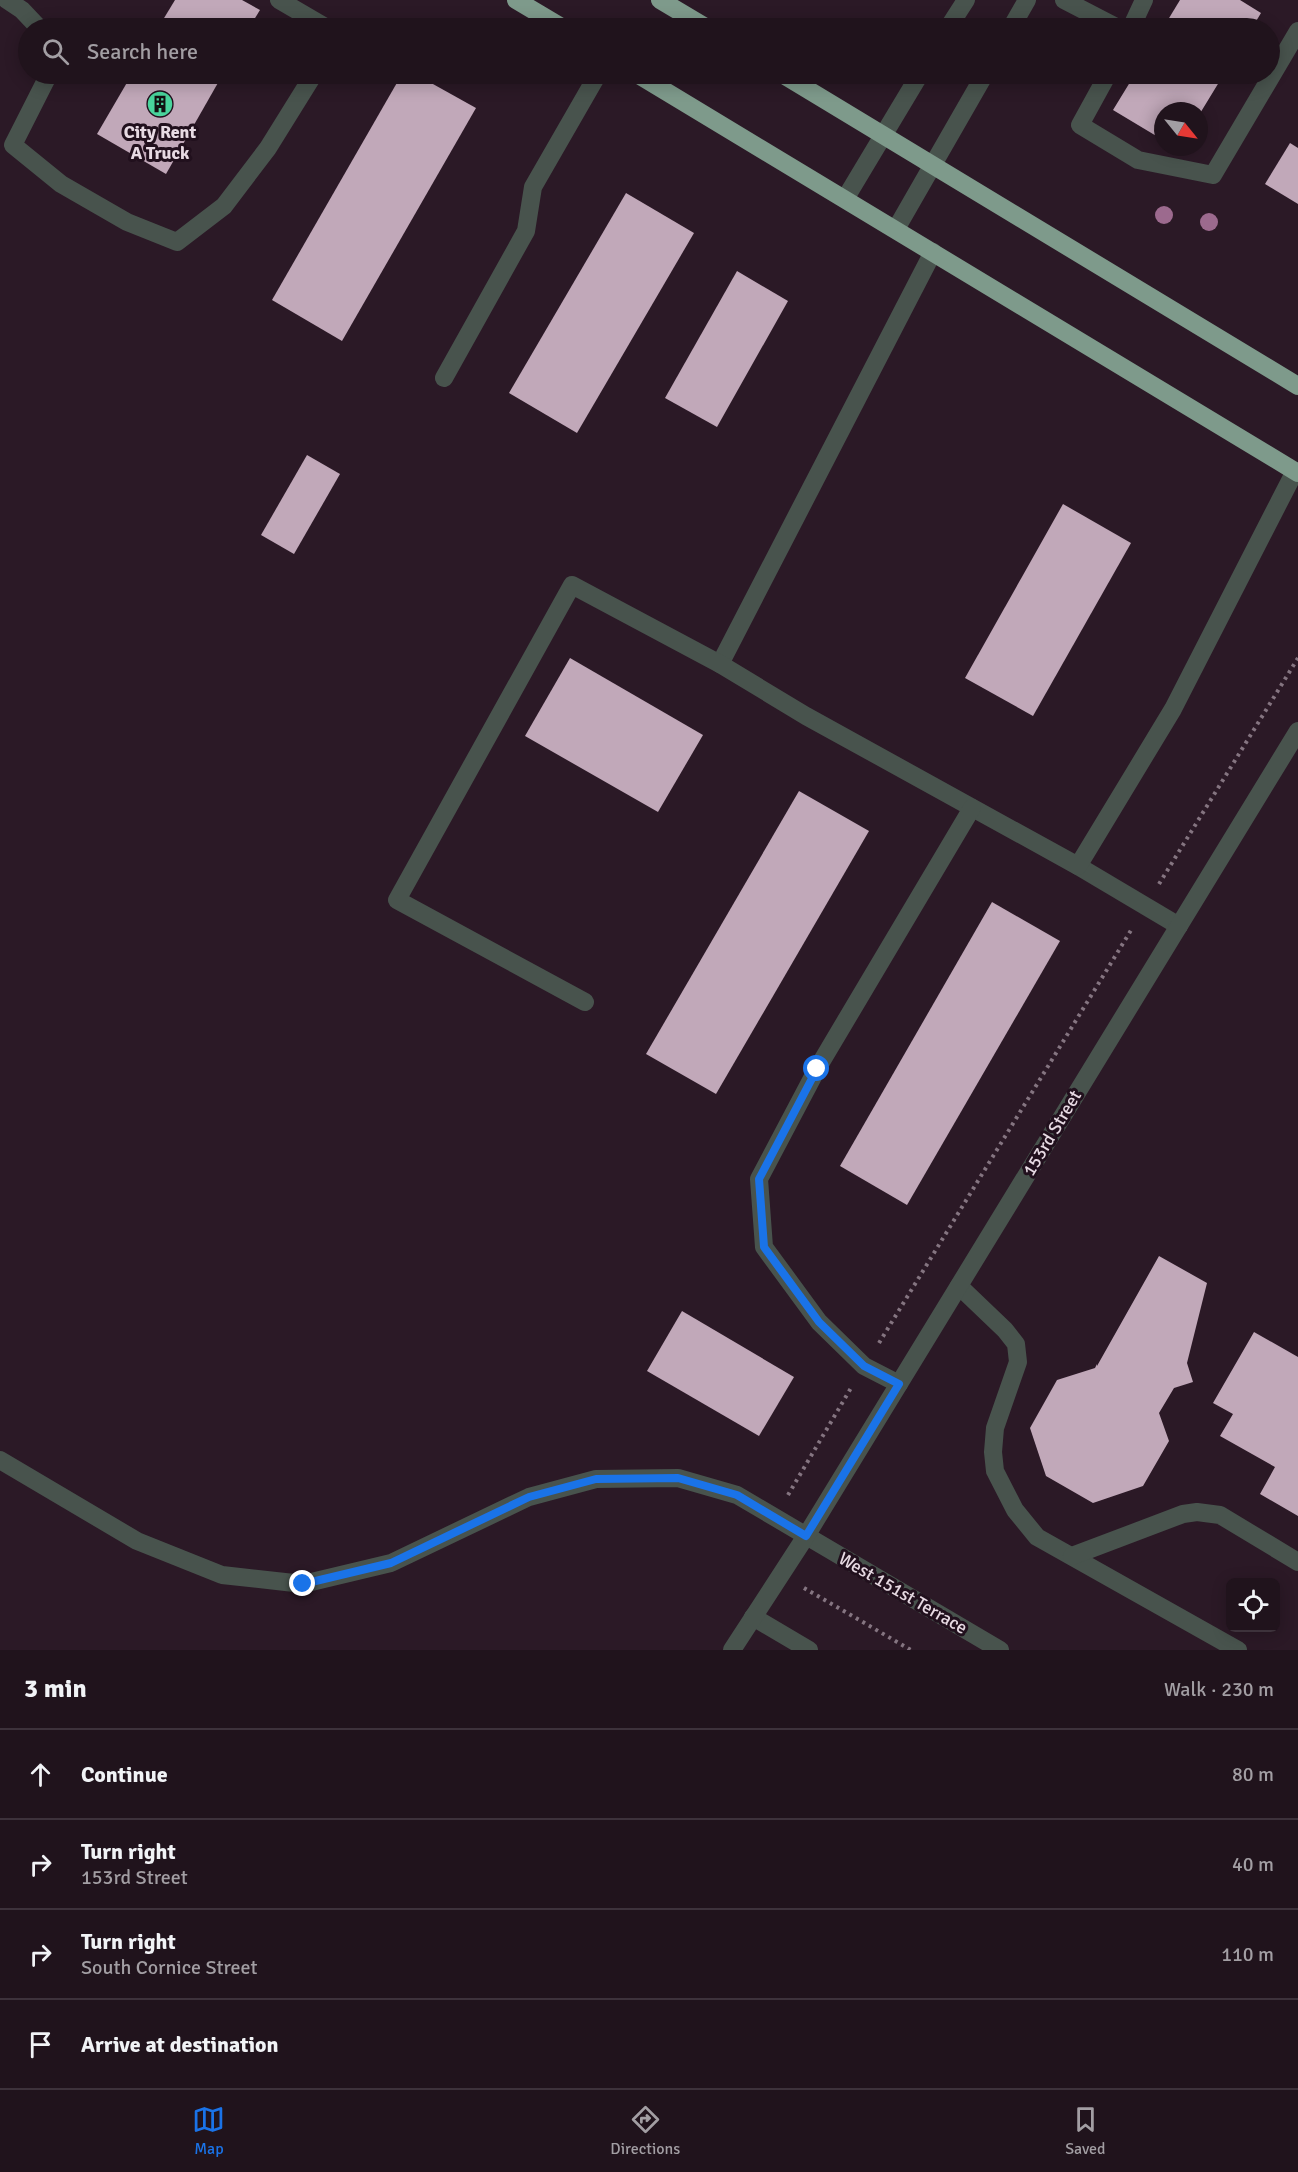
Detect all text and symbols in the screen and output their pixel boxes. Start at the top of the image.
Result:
search box [18,18,1280,84]
icon: search [39,35,72,68]
text: Search here [87,38,198,65]
building icon: City Rent A Truck [145,89,175,119]
north arrow [1154,102,1208,156]
place label: City Rent A Truck [124,121,196,164]
route start [803,1055,829,1081]
street label: 153rd Street [1018,1086,1086,1180]
street label: West 151st Terrace [835,1547,971,1639]
route end [289,1570,315,1596]
map controls [1226,1578,1280,1632]
button: locate [1226,1578,1280,1632]
text: 3 min [24,1673,87,1705]
text: Walk · 230 m [1164,1677,1274,1702]
icon: ahead [24,1758,57,1791]
text: Continue [81,1761,168,1788]
text: 80 m [1232,1762,1274,1787]
text: Turn right [81,1838,176,1865]
icon: right [24,1848,57,1881]
text: 40 m [1232,1852,1274,1877]
text: 153rd Street [81,1865,188,1890]
text: Turn right [81,1928,176,1955]
icon: right [24,1938,57,1971]
text: 110 m [1221,1942,1274,1967]
text: South Cornice Street [81,1955,258,1980]
icon: arrive [24,2028,57,2061]
text: Arrive at destination [81,2031,278,2058]
tab: Map [192,2103,225,2159]
tab: Directions [610,2103,680,2159]
tab: Saved [1065,2103,1106,2159]

